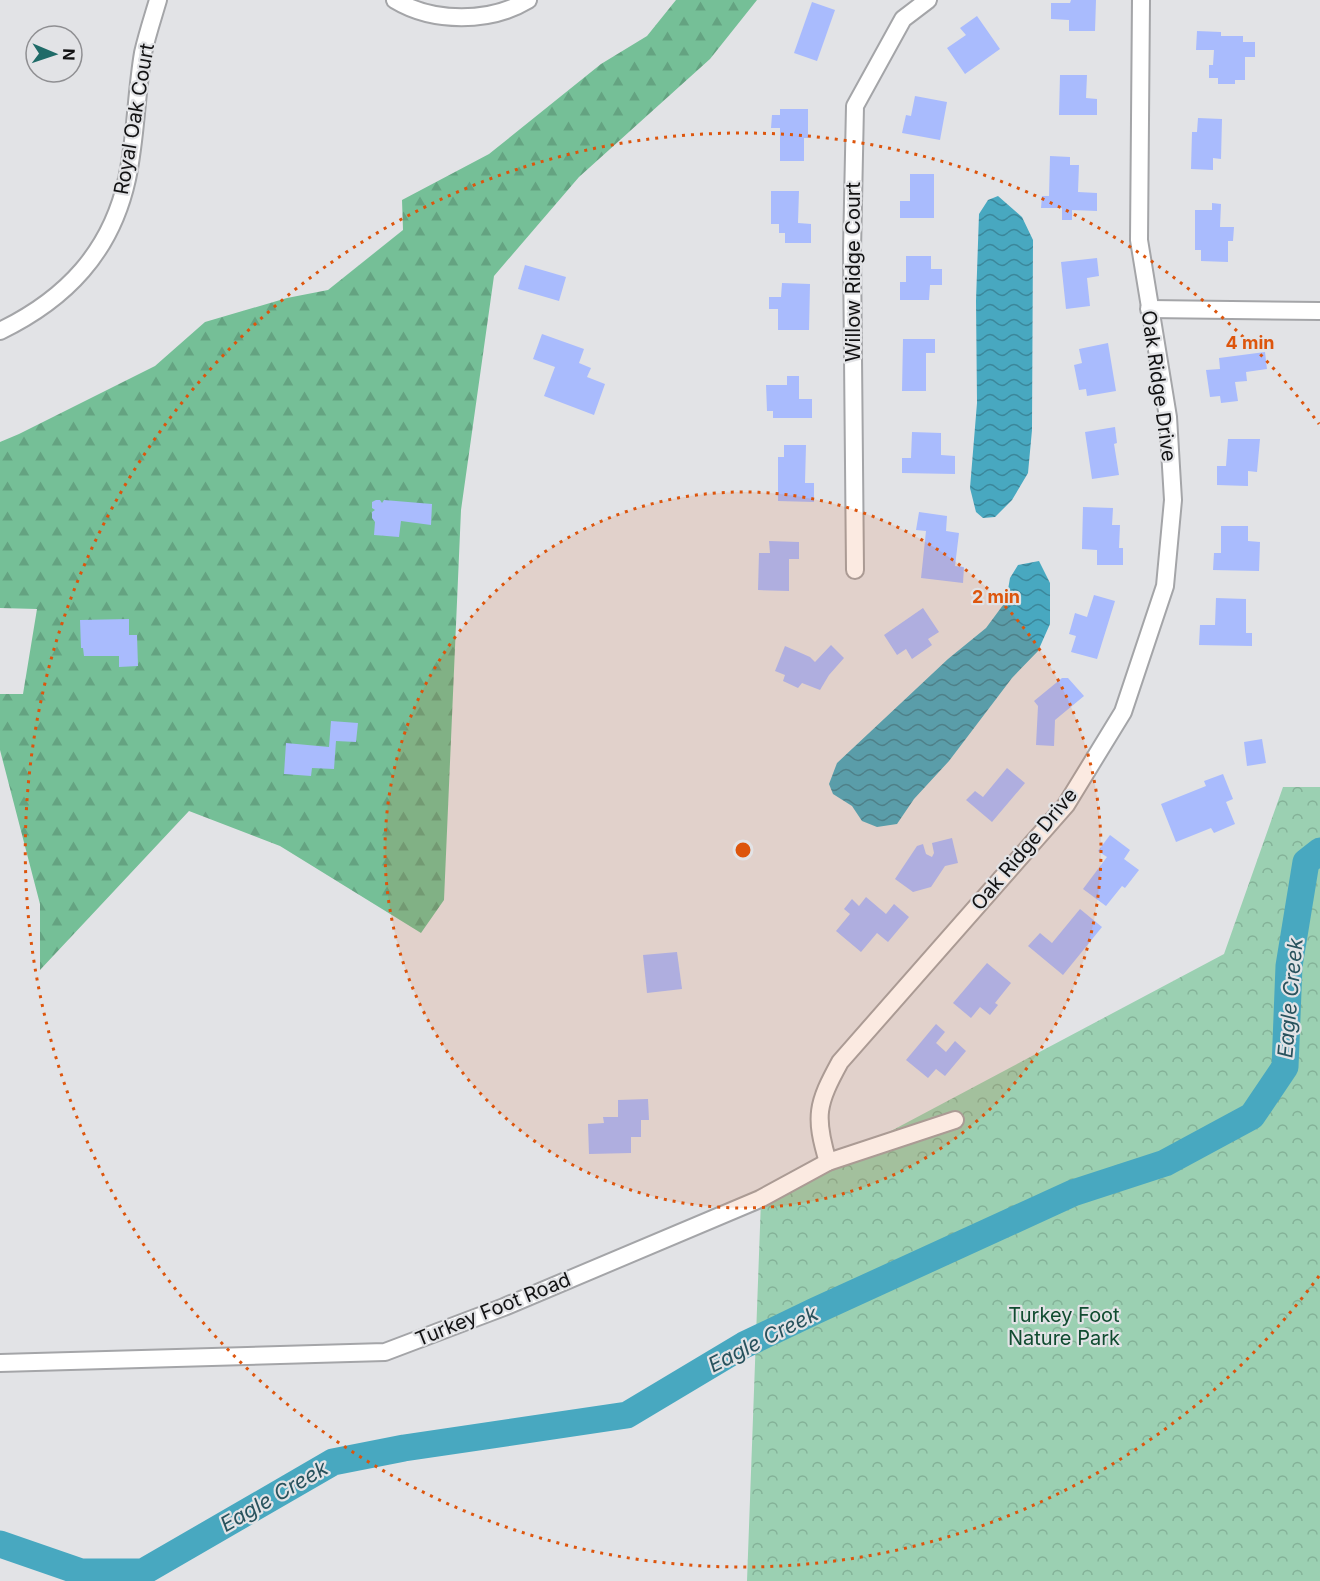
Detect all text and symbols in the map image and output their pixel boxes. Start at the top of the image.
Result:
north arrow [24,24,84,84]
street label: Royal Oak Court [109,41,159,196]
text: N [59,48,79,61]
street label: Willow Ridge Court [841,181,865,362]
street label: Oak Ridge Drive [1137,309,1181,463]
text: 4 min [1226,332,1274,353]
text: 2 min [972,586,1020,607]
street label: Oak Ridge Drive [966,783,1082,915]
centre of rings [733,840,753,860]
water label: Eagle Creek [1272,937,1308,1059]
street label: Turkey Foot Road [412,1267,574,1351]
water label: Eagle Creek [704,1300,823,1377]
park label: Turkey Foot Nature Park [1008,1303,1120,1350]
water label: Eagle Creek [216,1455,333,1537]

